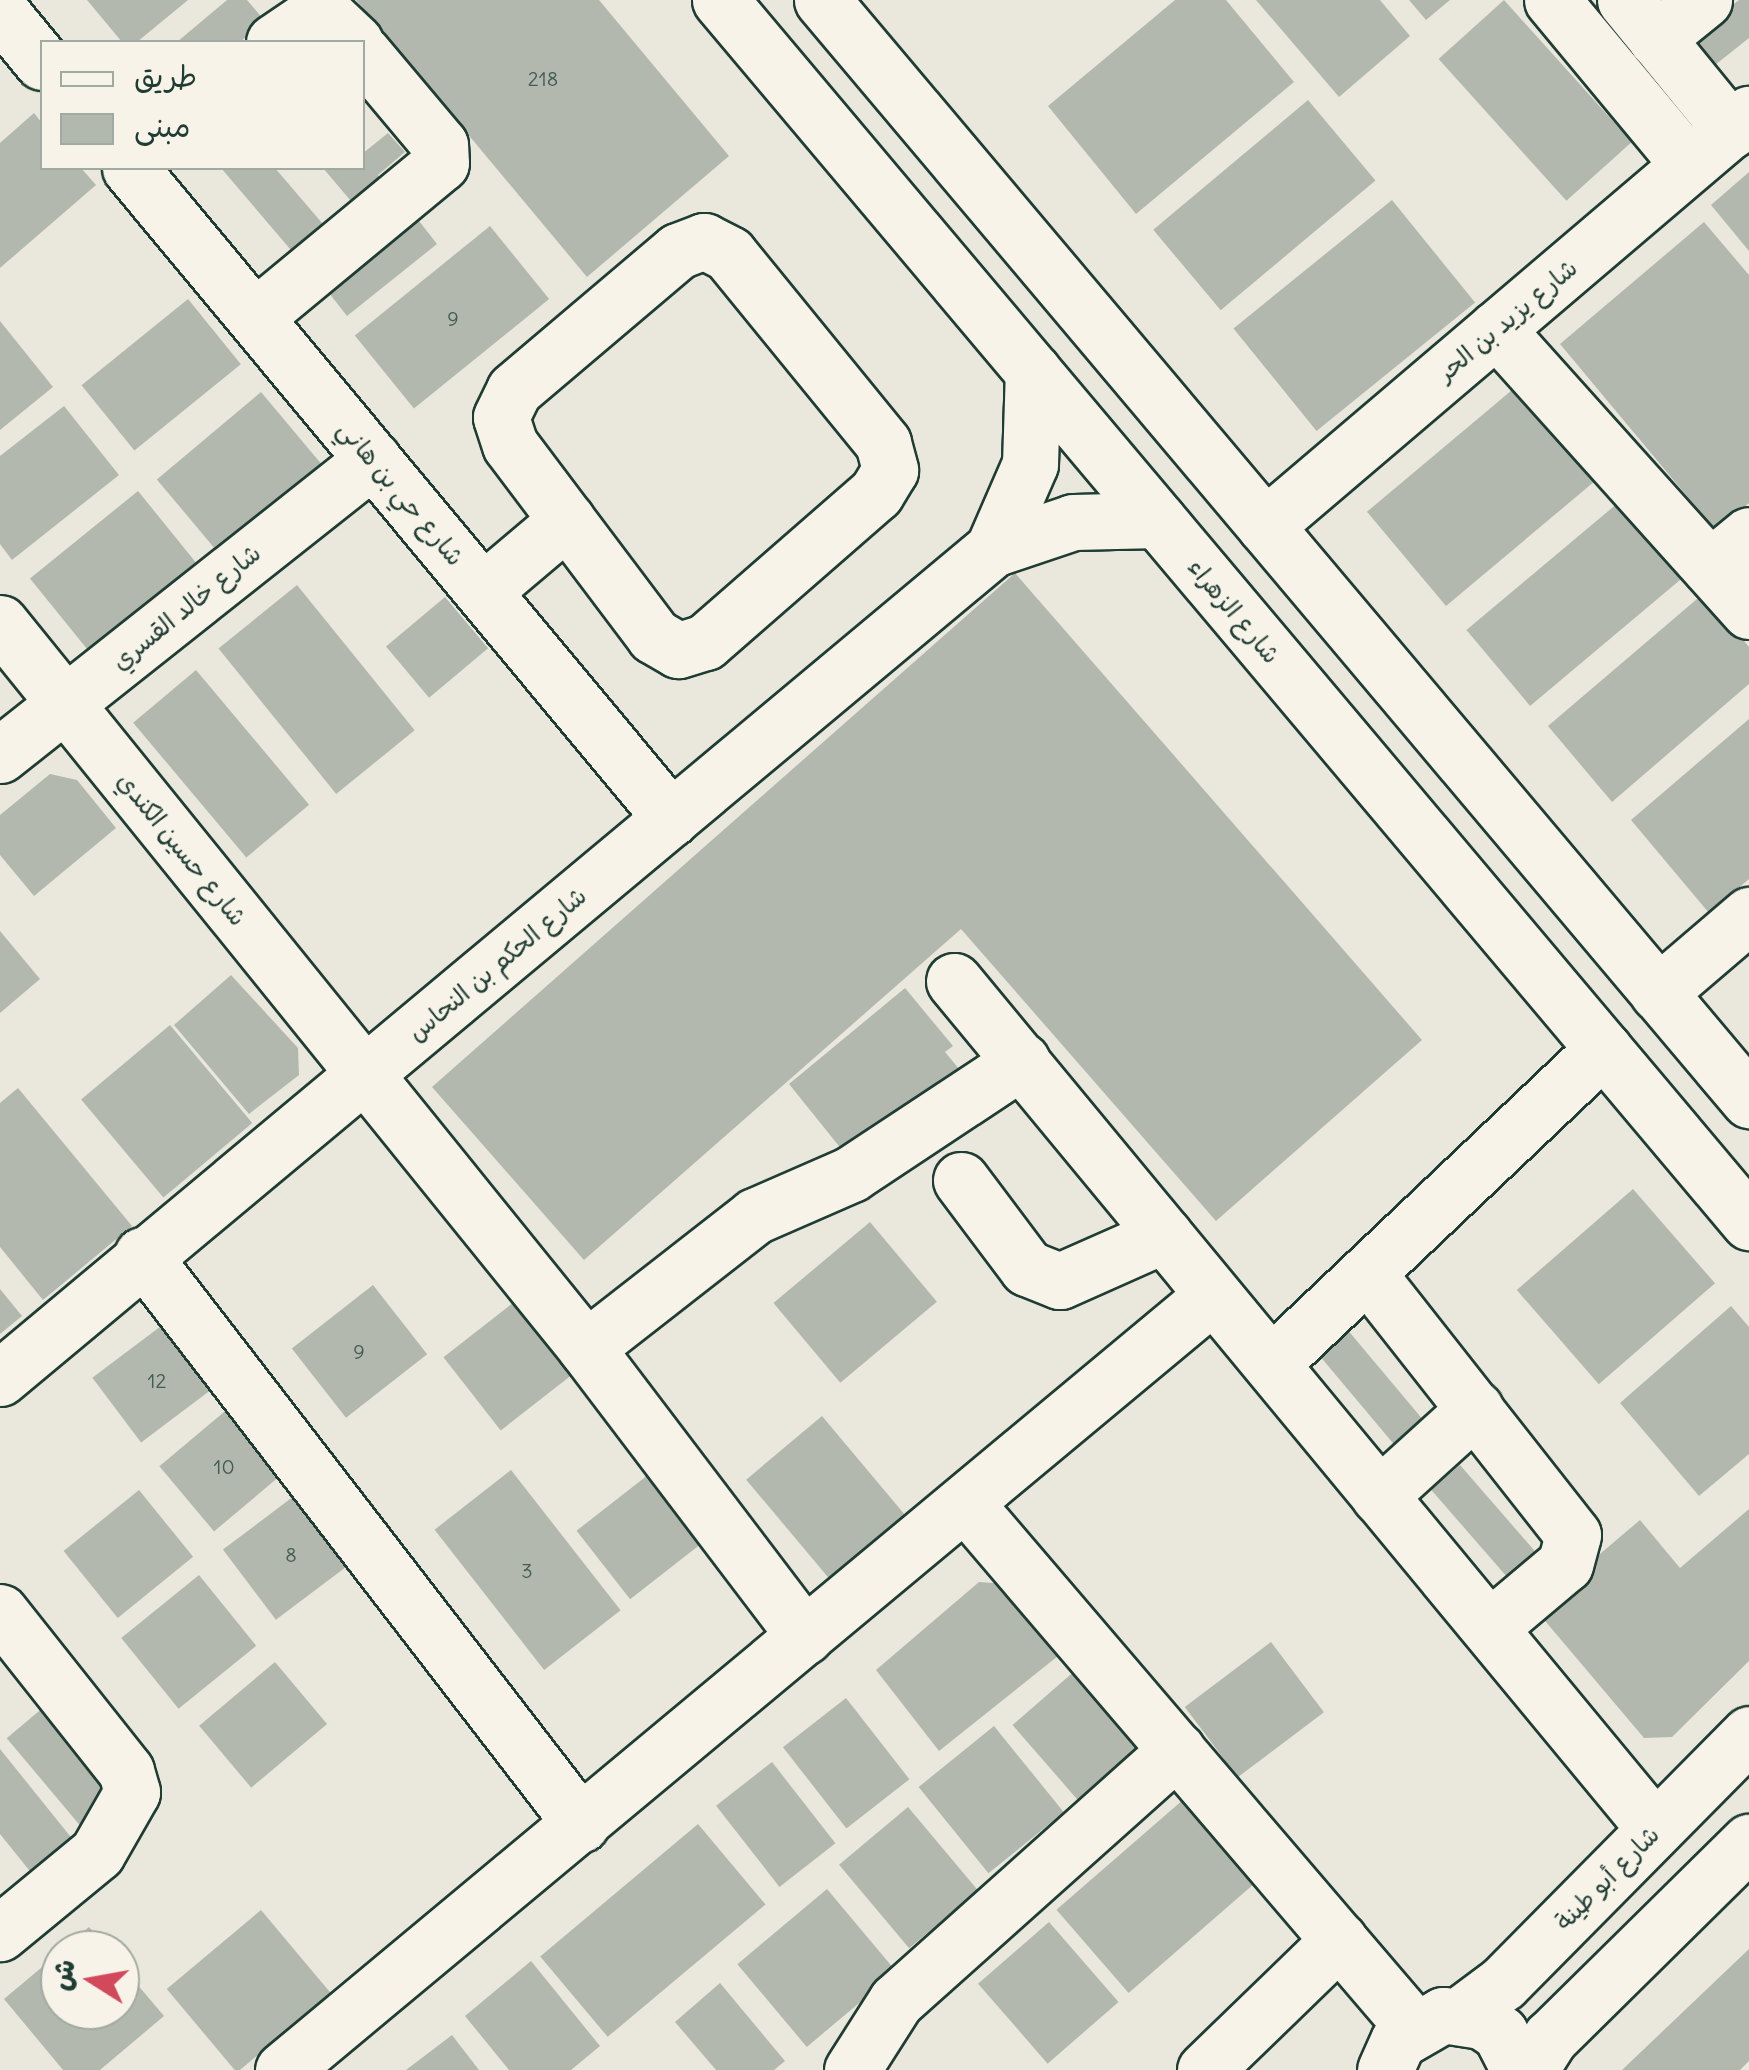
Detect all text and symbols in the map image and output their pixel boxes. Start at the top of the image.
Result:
legend [40,40,365,170]
text: طريق [134,57,197,95]
house number: 218 [528,66,558,90]
text: مبنى [134,107,190,145]
street label: شارع يزيد بن الحر [1431,253,1583,387]
house number: 9 [447,306,459,330]
street label: شارع حي بن هاني [332,414,470,572]
street label: شارع خالد القسري [105,538,267,676]
street label: شارع الزهراء [1181,552,1287,670]
street label: شارع حسين الكندي [111,766,253,932]
street label: شارع الحكم بن النحاس [402,881,592,1047]
house number: 9 [353,1339,365,1363]
house number: 12 [148,1368,166,1392]
house number: 10 [213,1454,235,1478]
house number: 8 [285,1542,297,1566]
house number: 3 [521,1558,533,1582]
street label: شارع أبو طينة [1549,1820,1665,1936]
north arrow [40,1930,140,2030]
text: ش [42,1956,83,1993]

